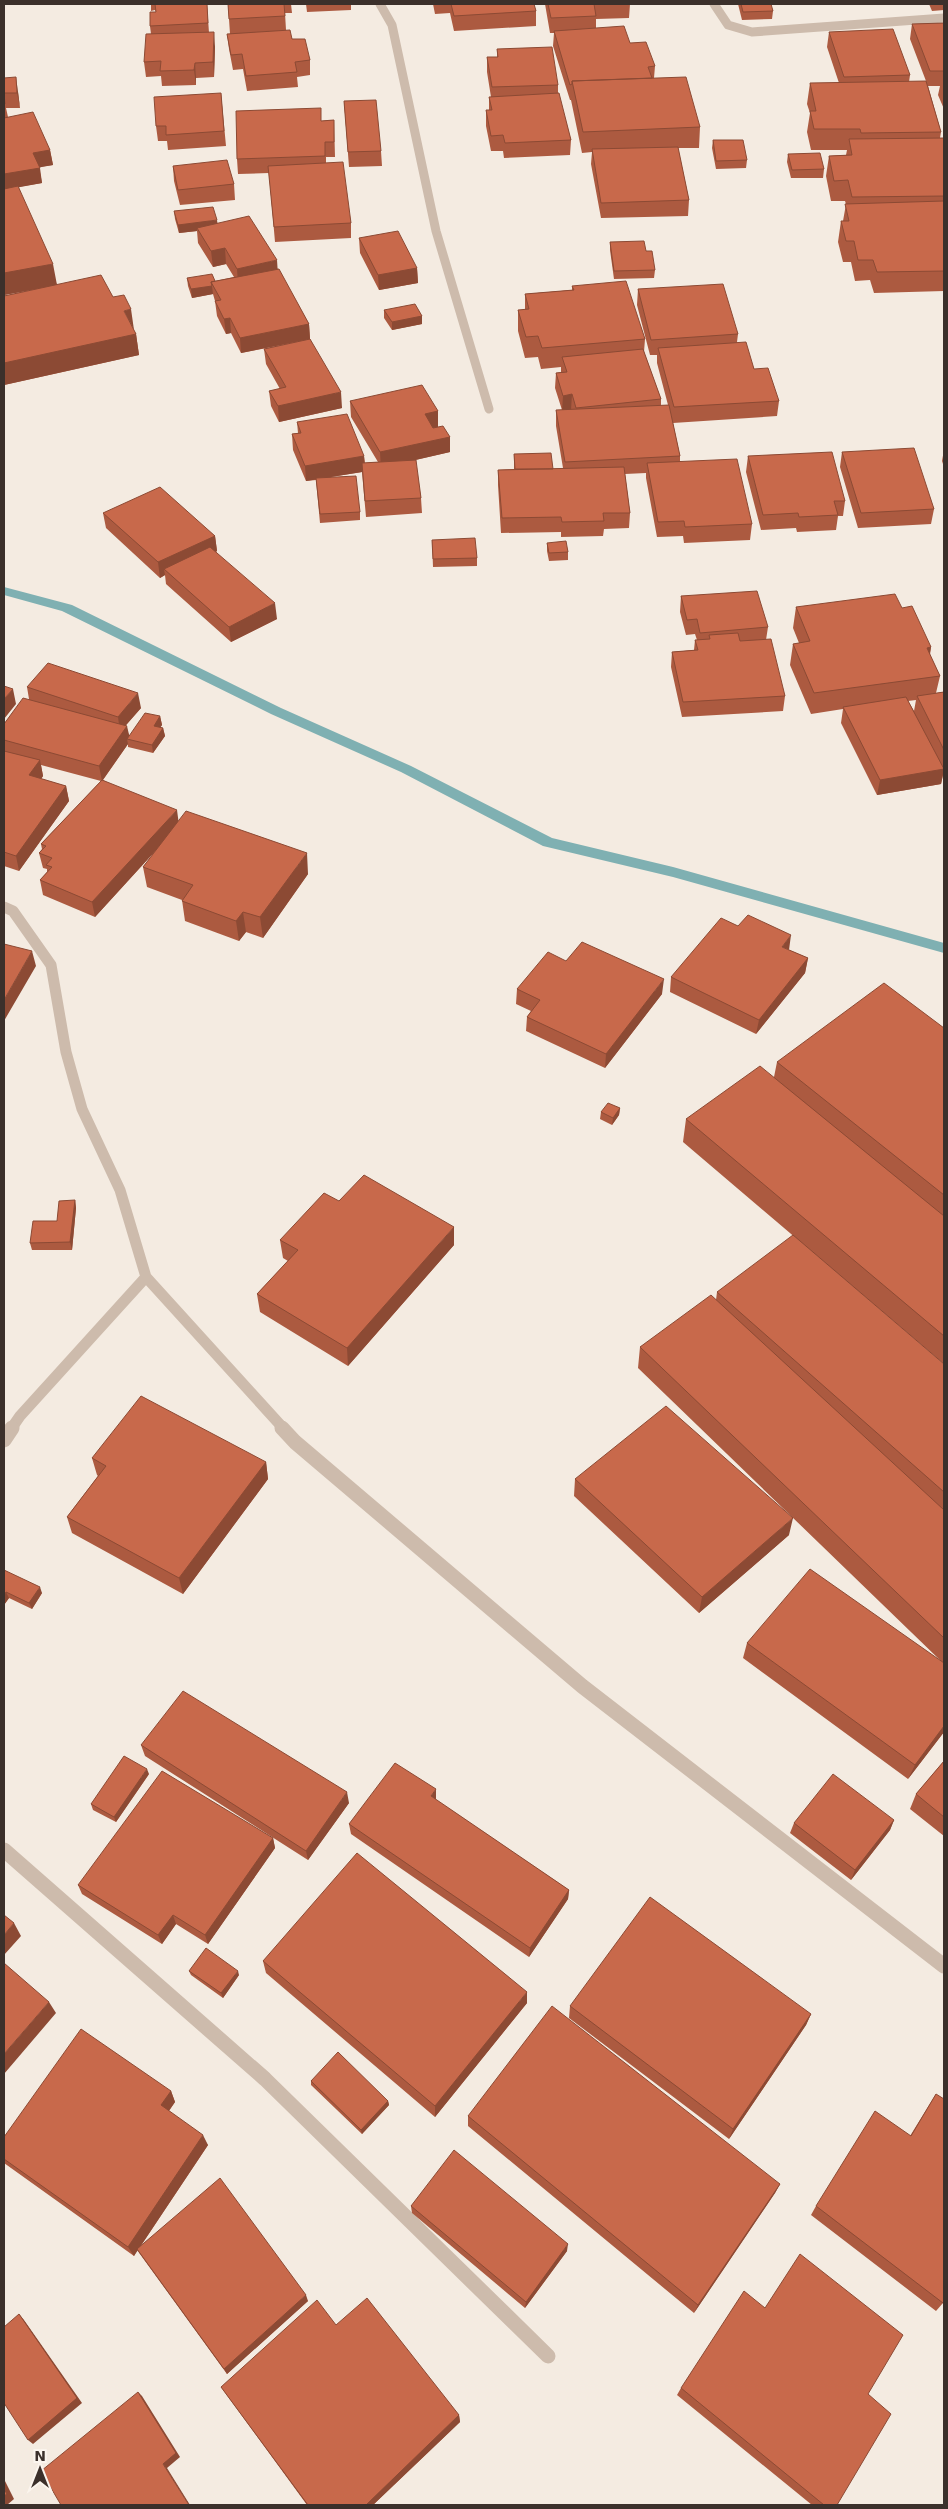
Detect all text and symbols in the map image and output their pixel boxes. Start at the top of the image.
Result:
north arrow [15,2444,65,2494]
text: N [34,2448,46,2464]

